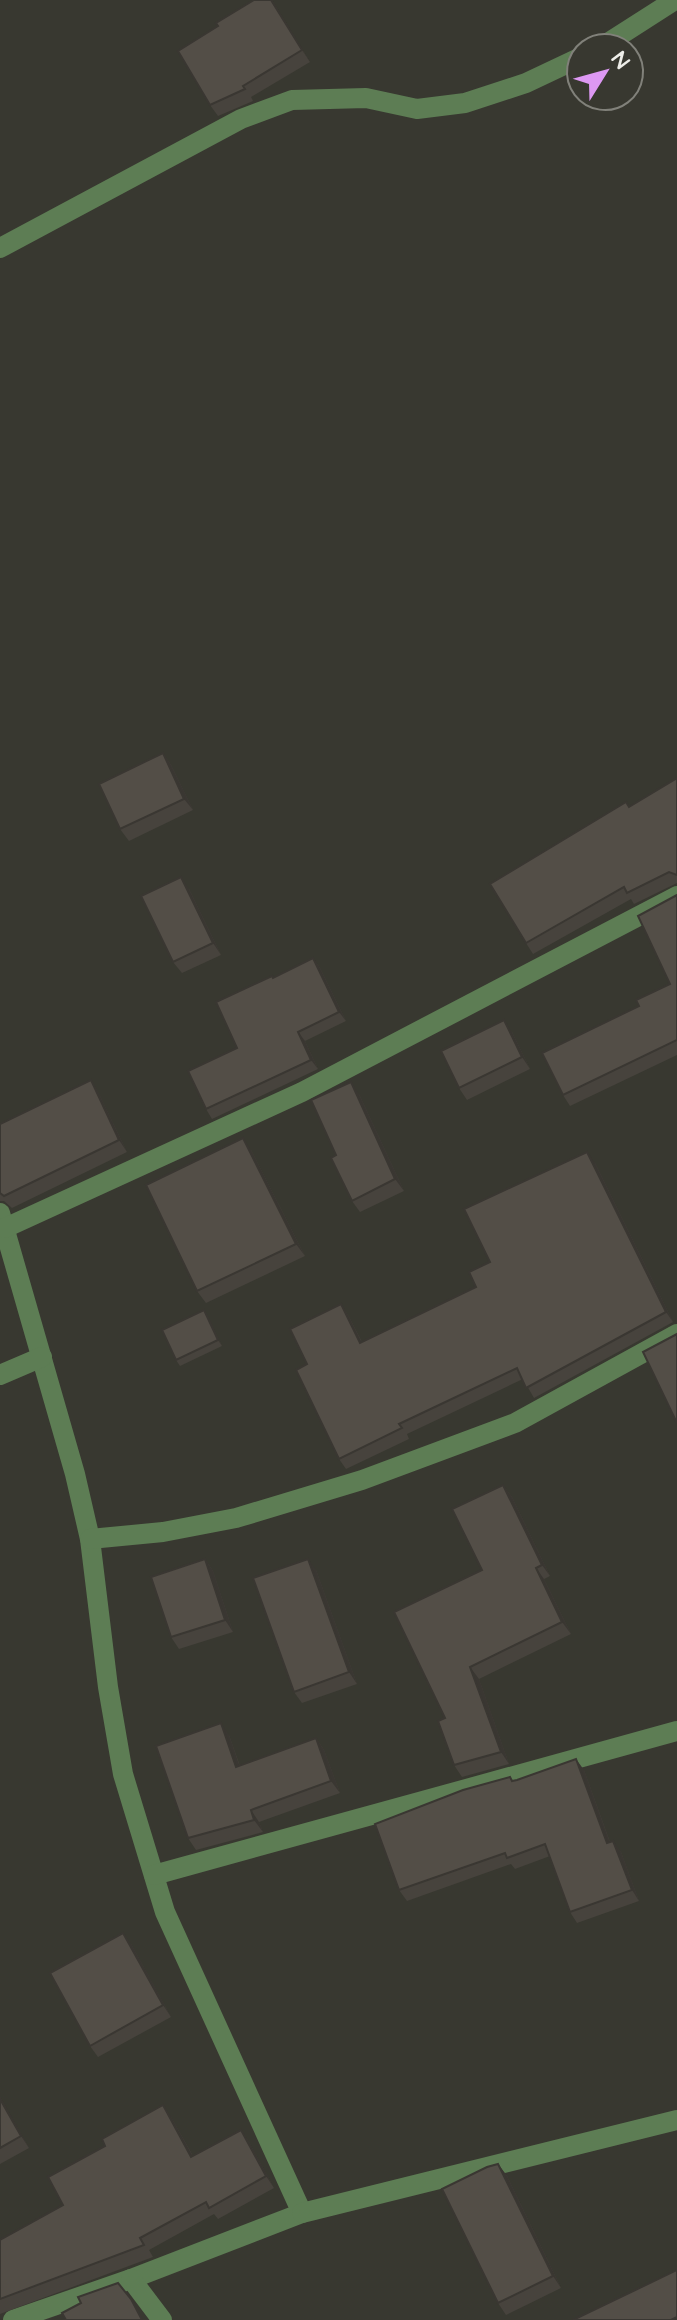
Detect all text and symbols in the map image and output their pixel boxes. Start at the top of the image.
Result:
north arrow [565,32,645,112]
text: N [605,45,637,75]

